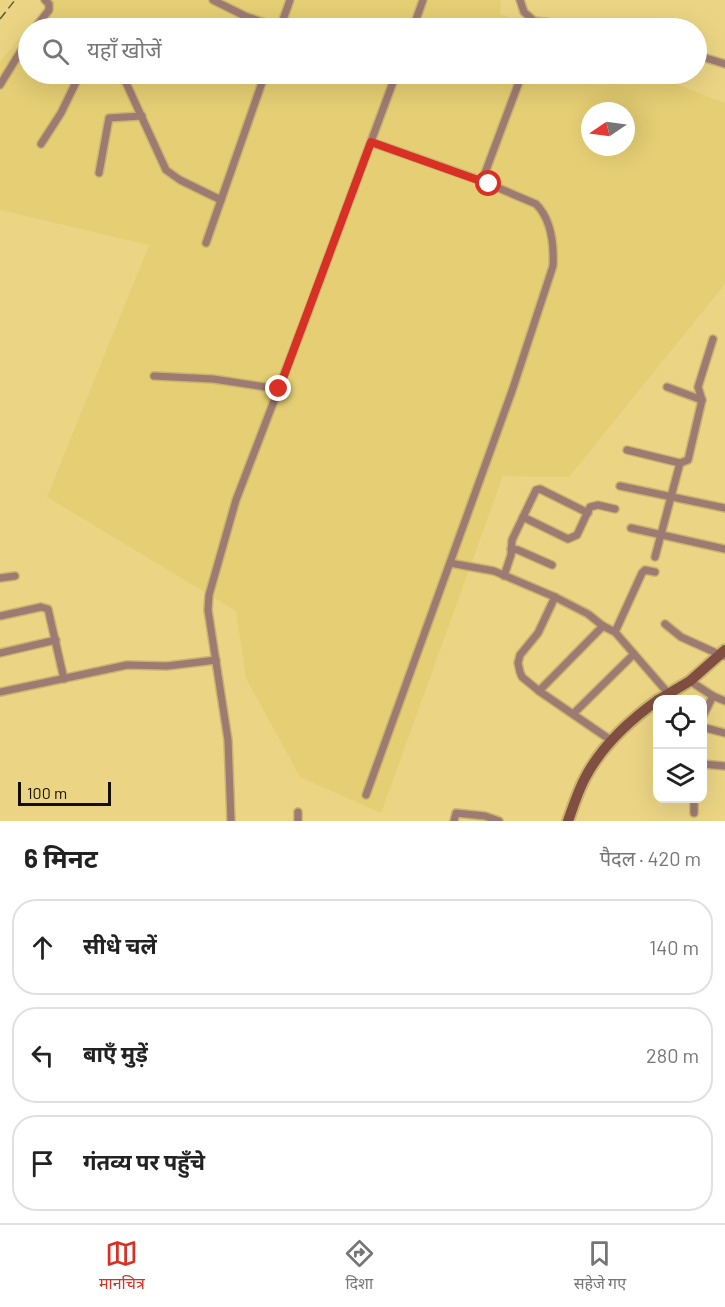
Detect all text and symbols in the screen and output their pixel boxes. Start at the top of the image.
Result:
search box [18,18,707,84]
icon: search [39,35,72,68]
text: यहाँ खोजें [87,36,162,62]
north arrow [581,102,635,156]
route start [475,170,501,196]
route end [265,375,291,401]
map controls [653,695,707,803]
button: locate [653,695,707,749]
button: layers [653,749,707,803]
scale bar [18,779,111,806]
text: 100 m [27,783,67,802]
text: 6 मिनट [24,842,98,873]
text: पैदल · 420 m [600,846,701,870]
icon: ahead [26,931,59,964]
text: सीधे चलें [83,932,157,958]
text: 140 m [649,935,699,959]
icon: left [26,1039,59,1072]
text: बाएँ मुड़ें [83,1040,148,1066]
text: 280 m [646,1043,699,1067]
icon: arrive [26,1147,59,1180]
text: गंतव्य पर पहुँचे [83,1148,205,1174]
tab: मानचित्र [99,1237,145,1296]
tab: दिशा [343,1237,376,1296]
tab: सहेजे गए [574,1237,626,1296]

